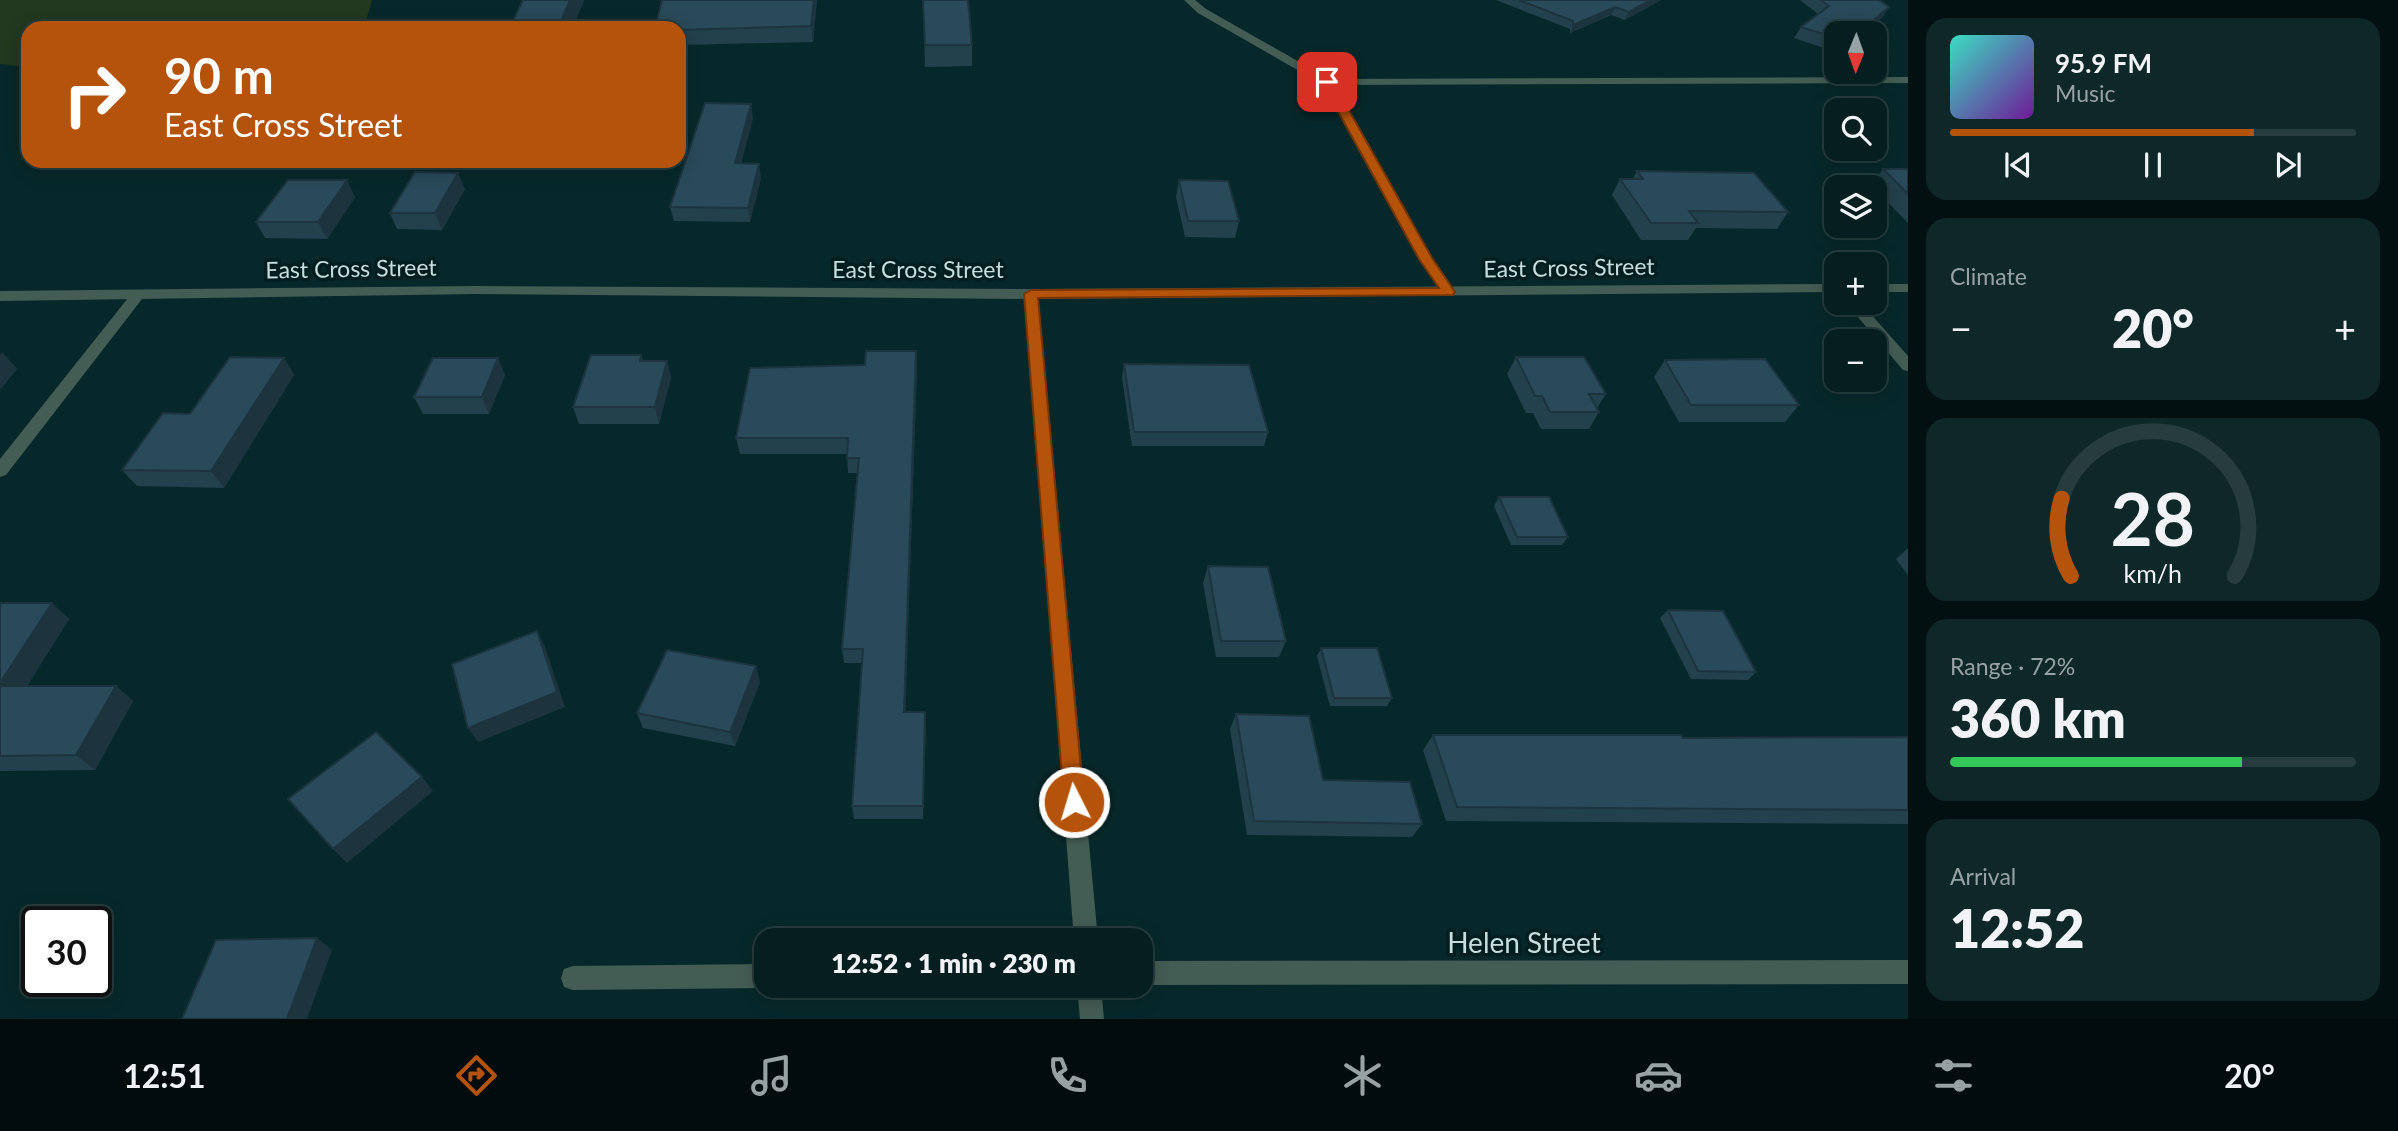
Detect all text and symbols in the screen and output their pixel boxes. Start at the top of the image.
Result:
north arrow [1824,21,1886,84]
map controls [1824,21,1887,392]
text: 90 m [164,46,274,104]
text: 95.9 FM [2055,47,2152,79]
icon: right [49,49,140,140]
pin [1297,52,1357,112]
icon: arrive [1308,63,1346,101]
text: Music [2055,79,2115,107]
button: search [1824,98,1887,161]
text: East Cross Street [164,105,402,144]
icon: previous [1999,146,2037,184]
icon: pause [2134,146,2172,184]
icon: next [2269,146,2307,184]
button: layers [1824,175,1887,238]
street label: East Cross Street [1483,251,1656,282]
street label: East Cross Street [265,252,438,283]
button: + [1824,252,1887,315]
street label: East Cross Street [832,255,1004,283]
text: Climate [1950,262,2027,290]
text: 20° [2112,297,2194,359]
text: − [1950,305,1972,351]
text: + [2334,305,2356,351]
button: − [1824,329,1887,392]
text: 28 [2111,474,2195,562]
text: km/h [2124,557,2182,587]
text: Range · 72% [1950,652,2075,680]
text: 360 km [1950,687,2126,749]
position arrow [1037,765,1111,839]
text: Arrival [1950,862,2016,890]
text: 12:52 [1950,897,2084,959]
speed limit sign: 30 [21,906,112,997]
street label: Helen Street [1447,925,1601,959]
text: 12:52 · 1 min · 230 m [831,947,1076,979]
icon: directions [452,1051,501,1100]
icon: music [747,1051,796,1100]
icon: phone [1043,1051,1092,1100]
icon: climate [1338,1051,1387,1100]
icon: car [1634,1051,1683,1100]
icon: filters [1929,1051,1978,1100]
text: 12:51 [123,1056,206,1095]
text: 20° [2224,1056,2275,1095]

